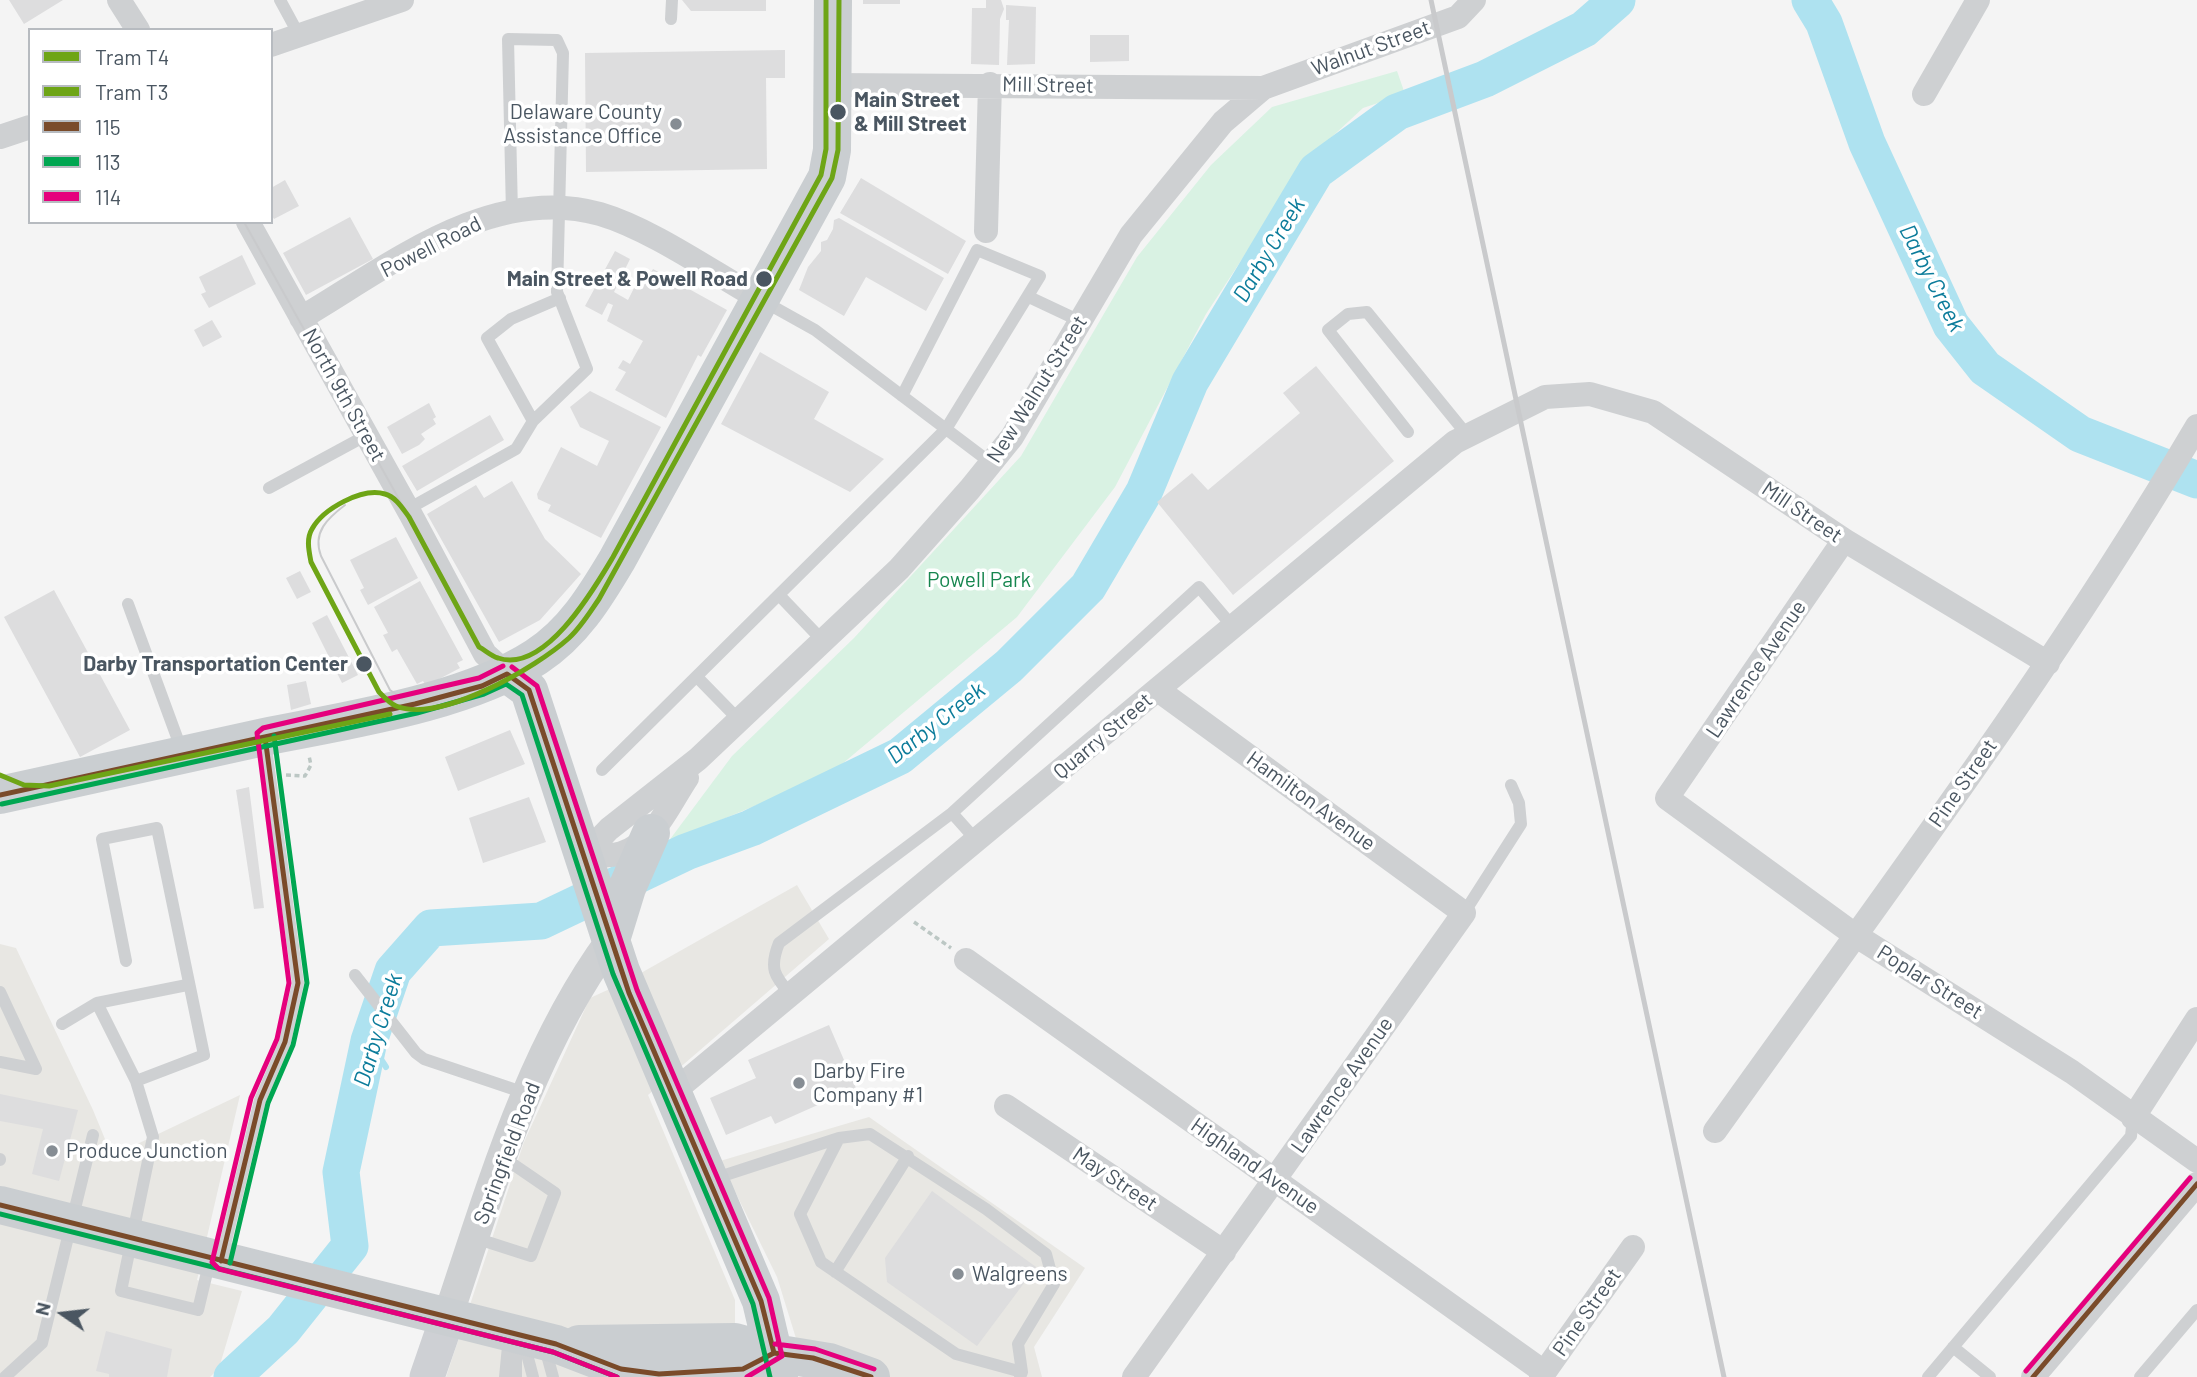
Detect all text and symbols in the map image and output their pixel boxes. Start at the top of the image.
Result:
street label: Walnut Street [1308,15,1434,81]
legend [28,28,273,224]
text: Tram T4 [95,44,169,69]
street label: Mill Street [1002,72,1094,98]
text: Tram T3 [95,79,169,104]
place label: Main Street & Mill Street [854,87,967,137]
place label: Delaware County Assistance Office [503,99,662,149]
marker: Main Street & Mill Street [828,102,848,122]
text: 115 [95,114,121,139]
marker: Delaware County Assistance Office [668,116,684,132]
text: 113 [95,149,121,174]
text: 114 [95,184,121,209]
water label: Darby Creek [1227,193,1311,307]
street label: Powell Road [377,211,485,283]
water label: Darby Creek [1893,220,1971,336]
place label: Main Street & Powell Road [507,266,748,292]
marker: Main Street & Powell Road [754,269,774,289]
street label: New Walnut Street [981,311,1093,467]
street label: North 9th Street [297,324,391,466]
street label: Mill Street [1757,476,1847,548]
park label: Powell Park [927,567,1031,593]
street label: Lawrence Avenue [1701,595,1811,743]
place label: Darby Transportation Center [83,651,348,677]
marker: Darby Transportation Center [354,654,374,674]
water label: Darby Creek [881,676,991,770]
street label: Quarry Street [1048,687,1158,785]
street label: Pine Street [1924,734,2002,832]
street label: Hamilton Avenue [1242,746,1380,856]
street label: Poplar Street [1873,940,1987,1024]
water label: Darby Creek [348,970,408,1090]
street label: Lawrence Avenue [1286,1012,1398,1158]
place label: Darby Fire Company #1 [813,1058,923,1108]
marker: Darby Fire Company #1 [791,1075,807,1091]
street label: Springfield Road [468,1078,546,1228]
street label: Highland Avenue [1186,1112,1324,1220]
place label: Produce Junction [66,1138,228,1164]
street label: May Street [1068,1141,1162,1217]
marker: Produce Junction [44,1143,60,1159]
place label: Walgreens [972,1261,1068,1287]
street label: Pine Street [1548,1263,1626,1361]
marker: Walgreens [950,1266,966,1282]
north arrow [28,1279,98,1349]
text: N [29,1300,55,1318]

